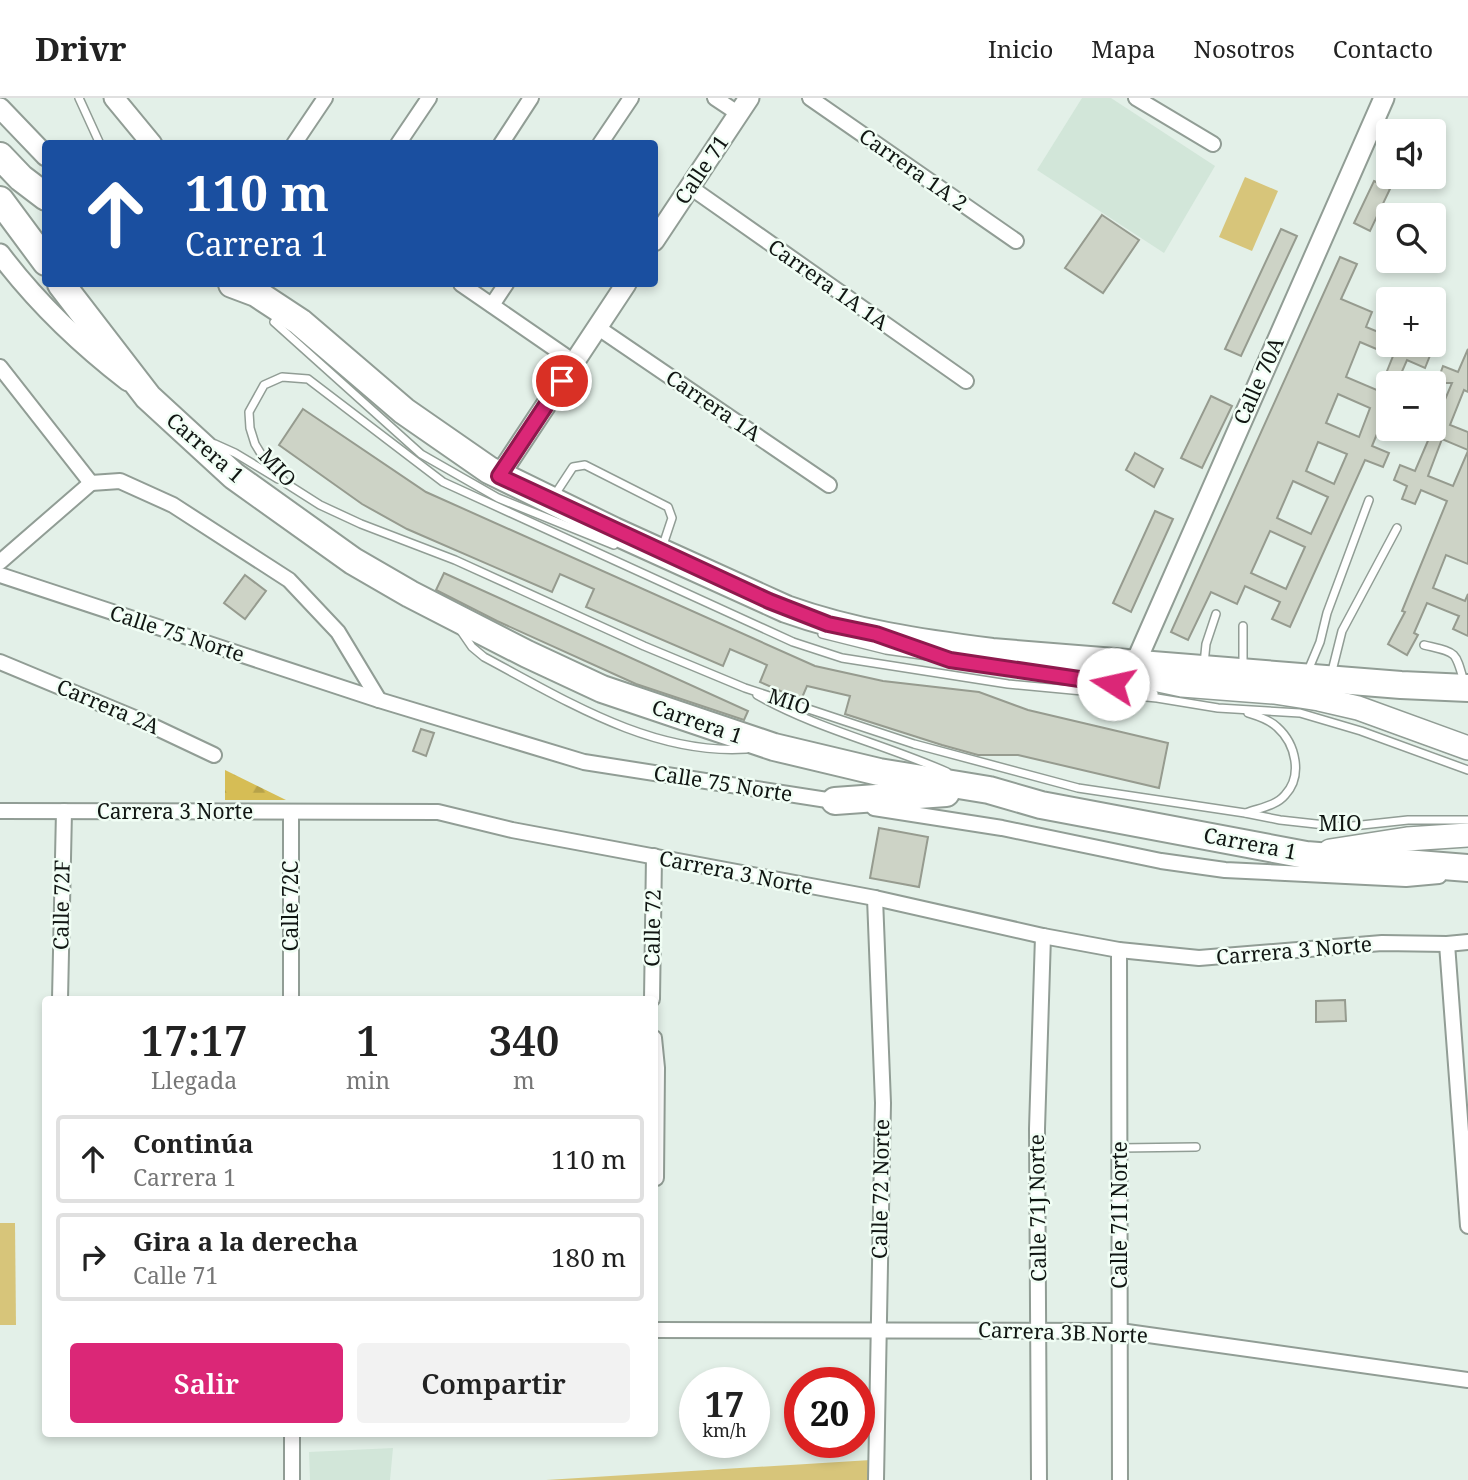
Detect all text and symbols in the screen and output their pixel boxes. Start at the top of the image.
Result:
text: Drivr [35,26,126,71]
text: Inicio [988,32,1053,65]
text: Mapa [1091,32,1156,65]
text: Nosotros [1194,32,1295,65]
text: Contacto [1333,32,1433,65]
map controls [1376,119,1446,441]
button: sound [1376,119,1446,189]
street label: Carrera 1A 2 [854,122,973,217]
street label: Calle 71 [668,129,735,210]
text: 110 m [185,159,329,225]
icon: ahead [70,168,161,259]
button: search [1376,203,1446,273]
text: Carrera 1 [185,222,329,265]
street label: Carrera 1A 1A [763,232,895,336]
button: + [1376,287,1446,357]
street label: Calle 70A [1226,332,1290,429]
pin [532,351,592,411]
icon: arrive [543,362,581,400]
street label: Carrera 1A [661,363,767,447]
button: − [1376,371,1446,441]
street label: Carrera 1 [161,406,250,489]
street label: MIO [253,442,303,493]
street label: Calle 75 Norte [106,598,248,668]
position arrow [1076,647,1150,721]
street label: Carrera 2A [53,672,164,740]
street label: MIO [765,681,814,721]
street label: Carrera 1 [648,692,746,750]
street label: Calle 75 Norte [652,758,795,808]
street label: Carrera 3 Norte [97,797,253,825]
street label: MIO [1319,809,1362,837]
street label: Carrera 1 [1201,820,1299,866]
street label: Carrera 3 Norte [657,843,816,901]
street label: Calle 72F [46,860,76,950]
street label: Calle 72C [276,860,304,951]
street label: Calle 72 [637,889,667,967]
street label: Carrera 3 Norte [1215,929,1373,971]
text: 17:17 [141,1011,248,1068]
text: 1 [356,1011,380,1068]
text: 340 [489,1011,559,1068]
text: Llegada [151,1064,237,1096]
text: min [346,1064,390,1096]
text: m [513,1064,535,1096]
street label: Calle 72 Norte [865,1119,895,1259]
text: Continúa [133,1125,254,1161]
street label: Calle 71J Norte [1022,1134,1052,1282]
icon: ahead [74,1140,112,1178]
text: 110 m [551,1141,626,1177]
street label: Calle 71I Norte [1105,1141,1133,1289]
text: Carrera 1 [133,1161,236,1193]
text: Gira a la derecha [133,1223,358,1259]
icon: right [74,1238,112,1276]
text: 180 m [551,1239,626,1275]
text: Calle 71 [133,1259,218,1291]
street label: Carrera 3B Norte [978,1315,1149,1349]
button: Salir [70,1343,343,1423]
button: Compartir [357,1343,630,1423]
speed limit sign: 20 [784,1367,875,1458]
text: 17 [705,1380,744,1427]
text: km/h [702,1418,747,1442]

